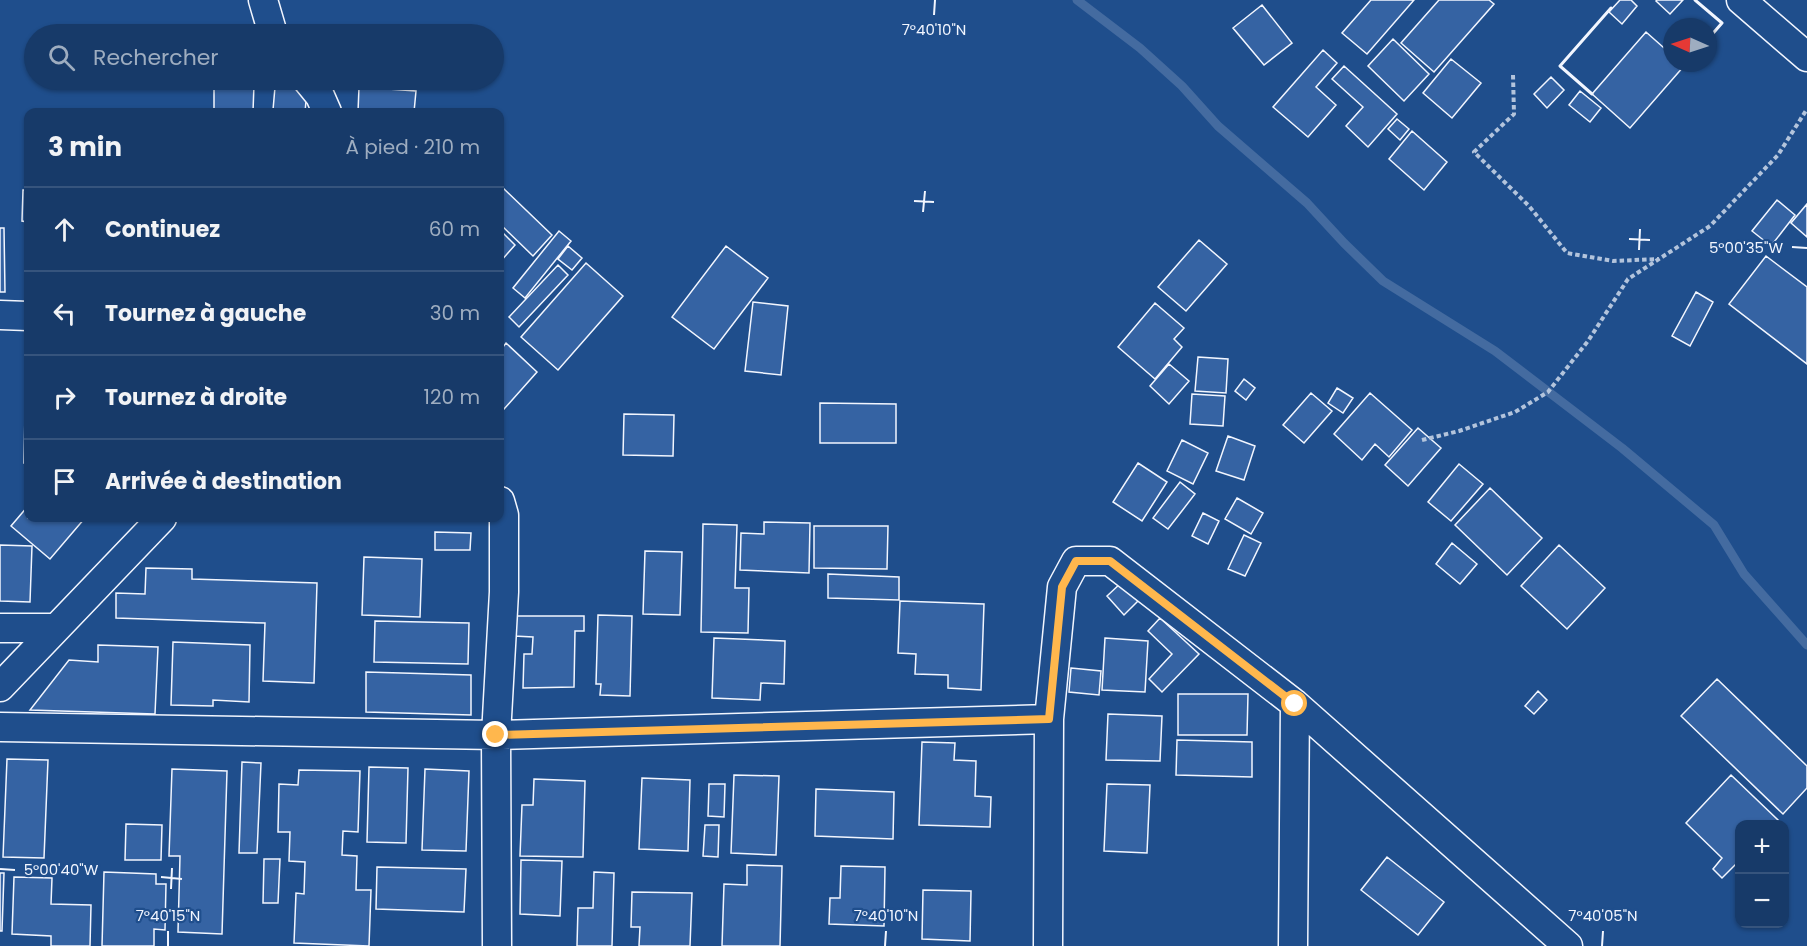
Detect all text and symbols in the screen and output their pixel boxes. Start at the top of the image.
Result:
north arrow [1663,18,1717,72]
text: 7°40'10"N [902,19,966,40]
search box [24,24,504,90]
icon: search [45,41,78,74]
text: Rechercher [93,42,219,73]
text: 3 min [48,129,122,165]
text: À pied · 210 m [346,133,480,161]
icon: ahead [48,213,81,246]
text: Continuez [105,214,220,245]
text: 60 m [429,215,480,243]
text: 5°00'35"W [1709,237,1783,258]
icon: left [48,297,81,330]
text: Tournez à gauche [105,298,306,329]
text: 30 m [430,299,480,327]
icon: right [48,381,81,414]
text: Tournez à droite [105,382,287,413]
text: 120 m [424,383,480,411]
icon: arrive [48,465,81,498]
text: Arrivée à destination [105,466,342,497]
route start [1281,690,1307,716]
route end [482,721,508,747]
map controls [1735,820,1789,928]
button: + [1735,820,1789,874]
text: 5°00'40"W [24,859,99,880]
button: − [1735,874,1789,928]
text: 7°40'15"N [136,905,200,926]
text: 7°40'10"N [854,905,918,926]
text: 7°40'05"N [1568,905,1638,926]

